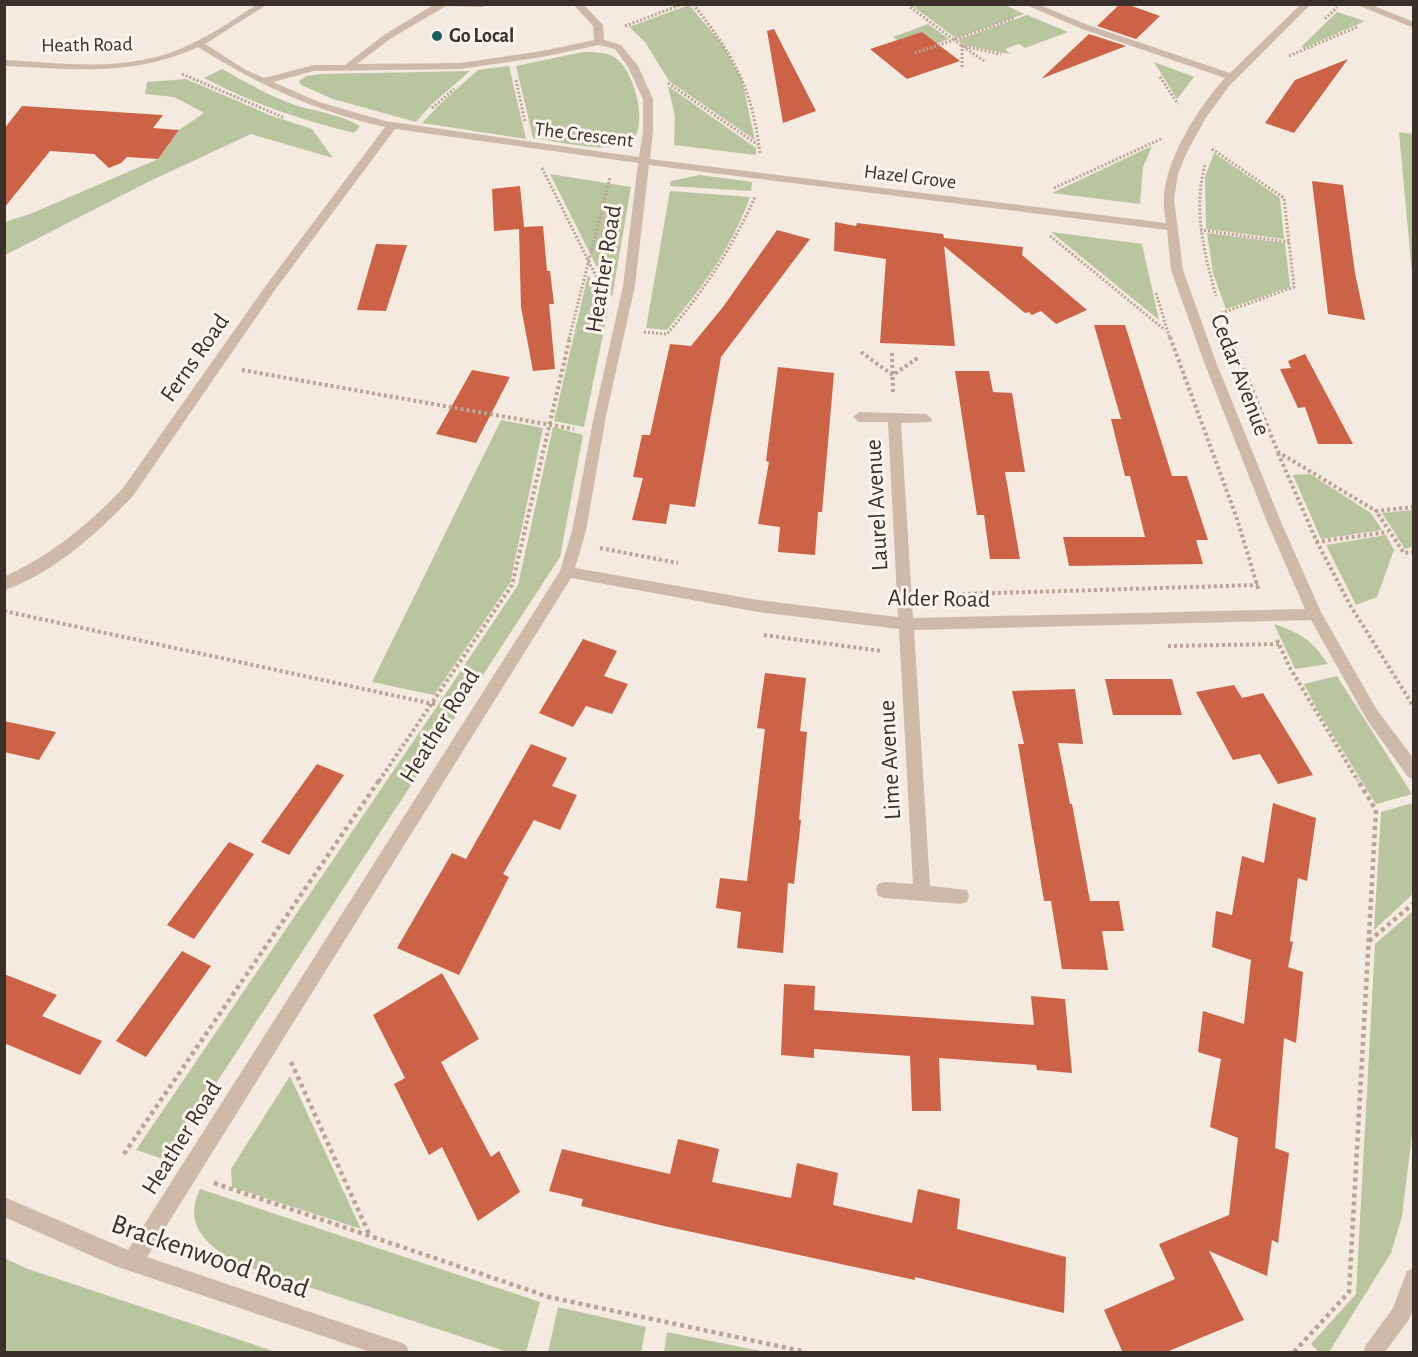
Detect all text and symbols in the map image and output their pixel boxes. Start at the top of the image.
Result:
place label: Go Local [449,26,514,46]
marker: Go Local [430,29,444,43]
street label: Heath Road [41,34,133,56]
street label: The Crescent [534,119,635,151]
street label: Hazel Grove [863,161,957,193]
street label: Heather Road [582,204,626,334]
street label: Ferns Road [156,310,234,406]
street label: Cedar Avenue [1206,311,1274,439]
street label: Laurel Avenue [862,439,892,571]
street label: Alder Road [887,586,991,612]
street label: Heather Road [396,665,484,787]
street label: Lime Avenue [875,699,905,821]
street label: Heather Road [138,1077,226,1199]
street label: Brackenwood Road [108,1210,312,1304]

